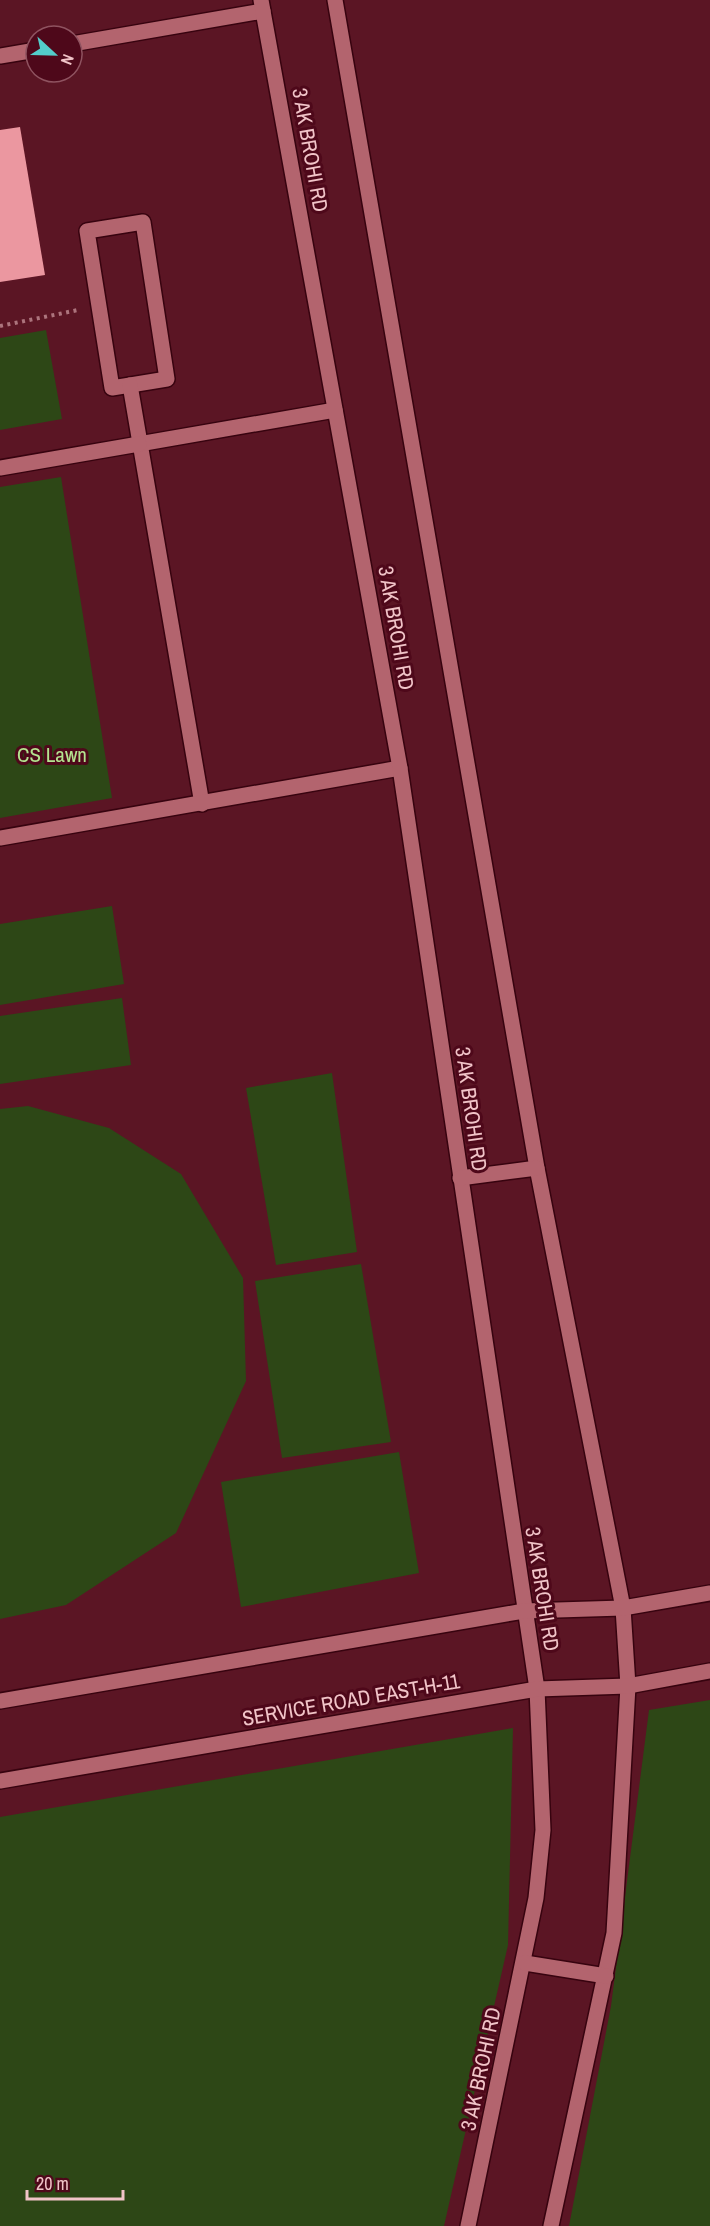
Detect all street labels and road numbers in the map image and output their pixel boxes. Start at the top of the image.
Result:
street label: 3 AK BROHI RD [285,86,336,214]
street label: 3 AK BROHI RD [371,564,422,692]
street label: 3 AK BROHI RD [448,1045,495,1173]
street label: 3 AK BROHI RD [518,1525,567,1653]
street label: SERVICE ROAD EAST-H-11 [240,1666,462,1733]
street label: 3 AK BROHI RD [453,2005,508,2133]

